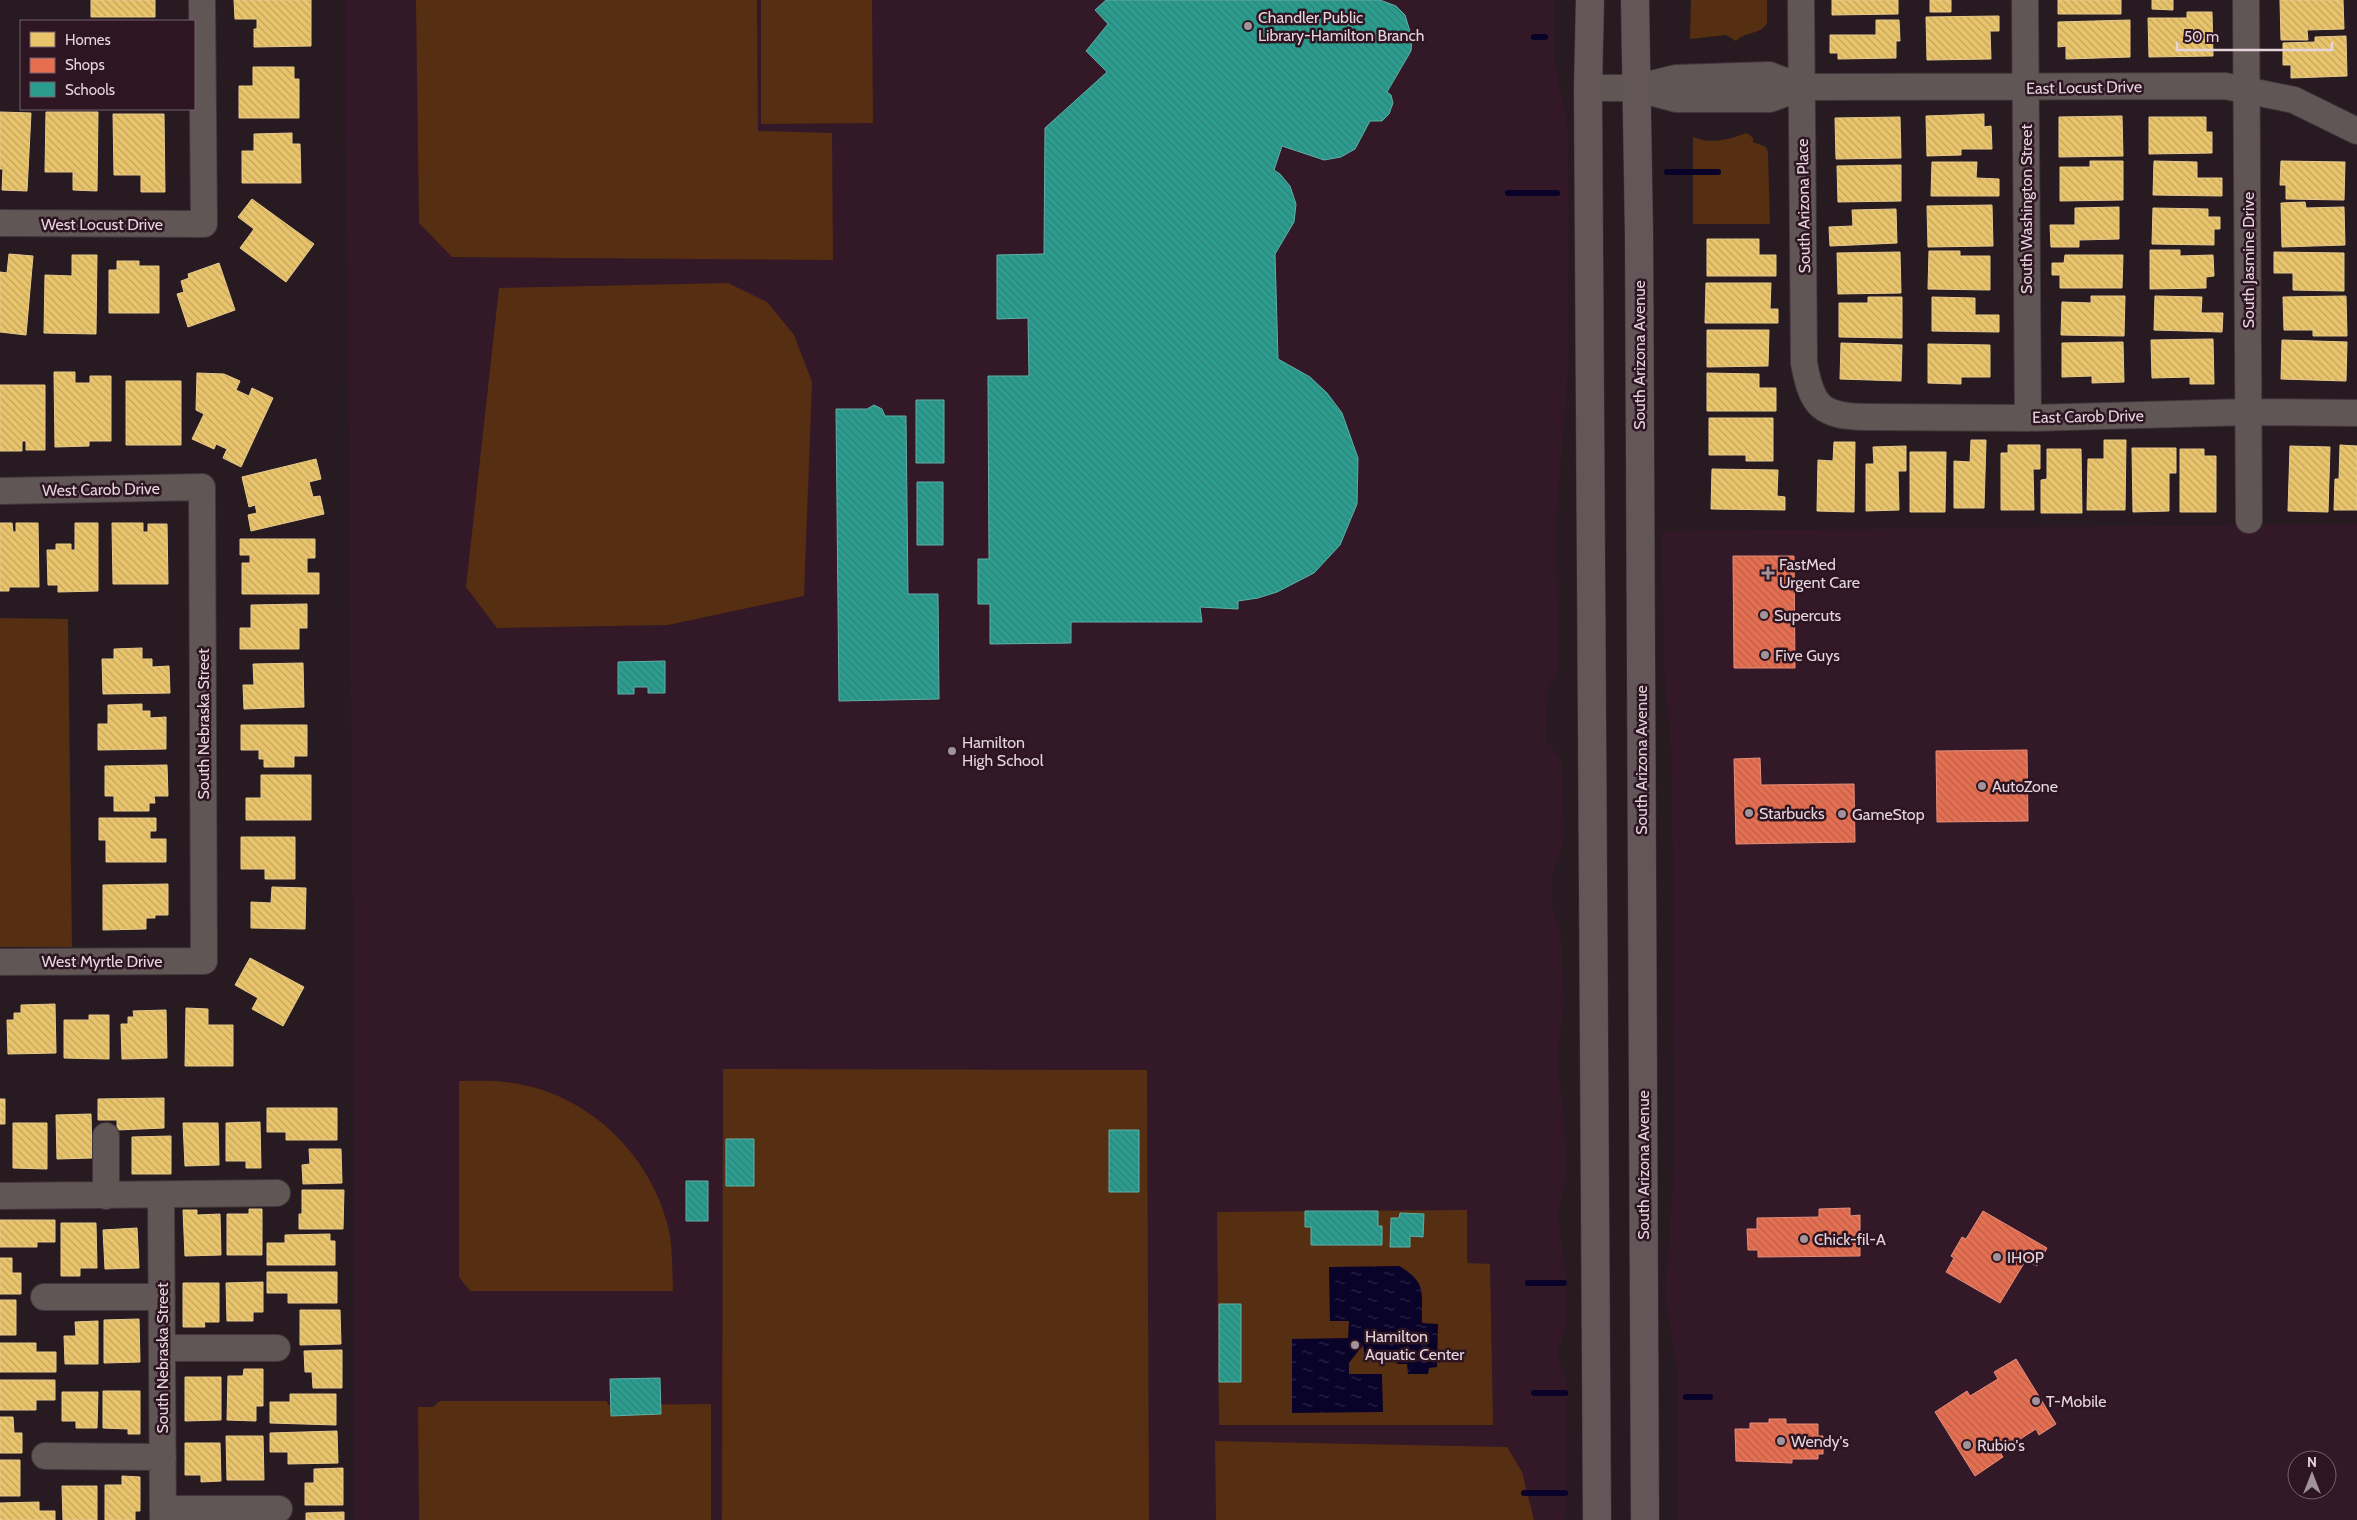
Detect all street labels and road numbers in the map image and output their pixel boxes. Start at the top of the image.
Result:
street label: East Locust Drive [2026,77,2142,98]
street label: South Washington Street [2017,124,2036,294]
street label: South Arizona Place [1793,138,1814,274]
street label: South Jasmine Drive [2239,192,2258,328]
street label: West Locust Drive [41,215,163,234]
street label: South Arizona Avenue [1630,280,1649,430]
street label: East Carob Drive [2032,406,2144,427]
street label: West Carob Drive [42,479,160,500]
street label: South Nebraska Street [194,648,213,800]
street label: South Arizona Avenue [1632,685,1651,835]
street label: West Myrtle Drive [42,952,162,971]
street label: South Arizona Avenue [1634,1090,1653,1240]
street label: South Nebraska Street [153,1282,172,1434]

